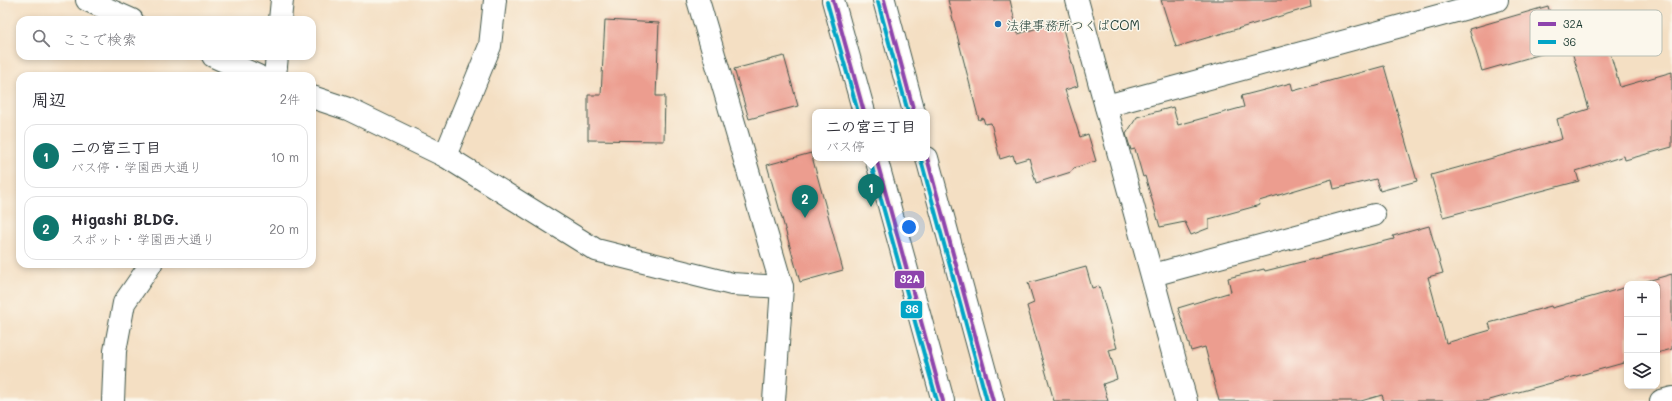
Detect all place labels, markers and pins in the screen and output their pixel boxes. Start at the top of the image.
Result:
place label: 法律事務所つくばCOM [1006,16,1140,33]
marker: 法律事務所つくばCOM [993,19,1003,29]
pin: 1 [858,174,884,207]
pin: 2 [792,185,818,218]

